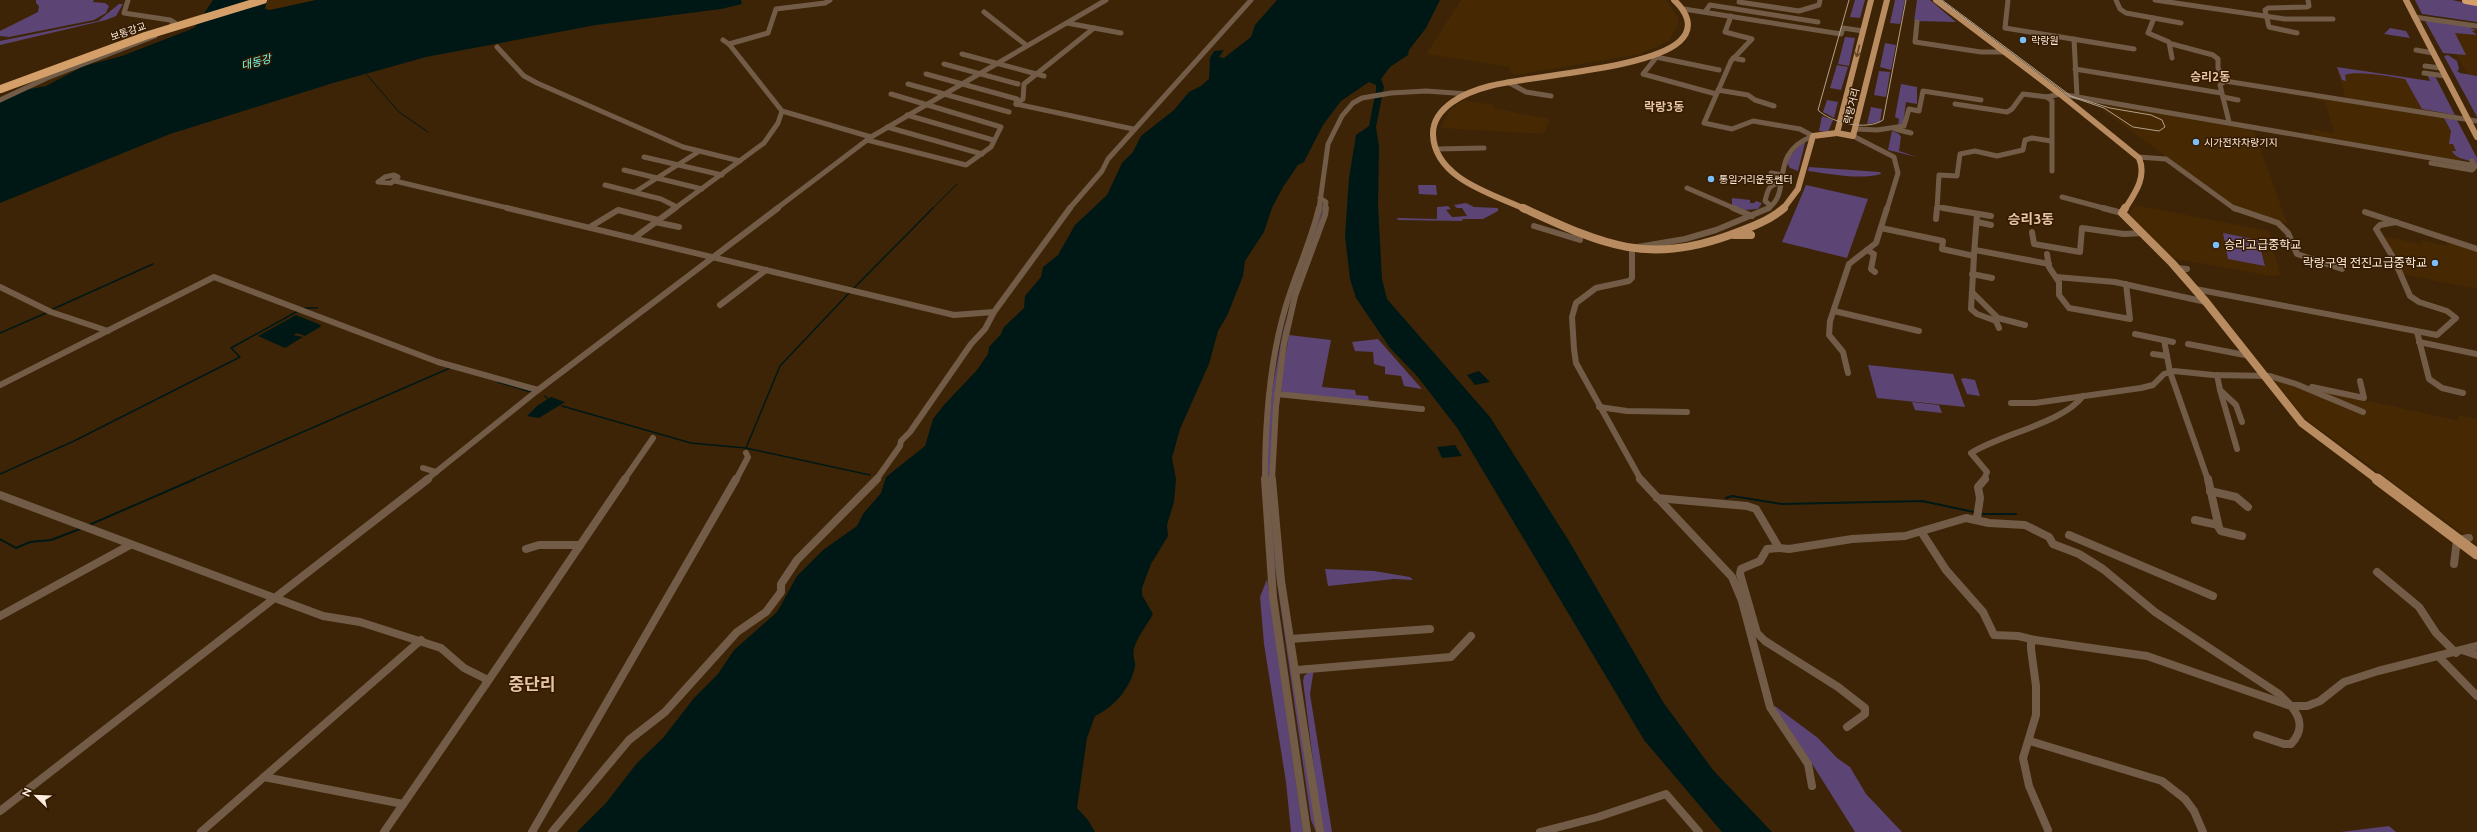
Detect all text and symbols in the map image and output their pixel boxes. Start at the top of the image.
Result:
street label: 보통강교 [109,20,147,43]
marker: 락랑원 [2018,35,2028,45]
place label: 락랑원 [2031,35,2059,46]
one-way arrow [1854,45,1861,58]
water label: 대동강 [240,52,274,72]
district label: 승리2동 [2190,70,2230,83]
street label: 락랑거리 [1842,87,1861,125]
district label: 락랑3동 [1644,100,1684,113]
marker: 시가전차차량기지 [2191,137,2201,147]
place label: 시가전차차량기지 [2204,137,2278,148]
marker: 통일거리운동쎈터 [1706,174,1716,184]
place label: 통일거리운동쎈터 [1719,174,1793,185]
district label: 승리3동 [2008,211,2054,227]
place label: 승리고급중학교 [2224,238,2301,251]
marker: 승리고급중학교 [2211,240,2221,250]
place label: 락랑구역 전진고급중학교 [2303,256,2427,269]
marker: 락랑구역 전진고급중학교 [2430,258,2440,268]
district label: 중단리 [509,674,555,693]
north arrow [16,776,56,816]
text: N [20,786,34,798]

